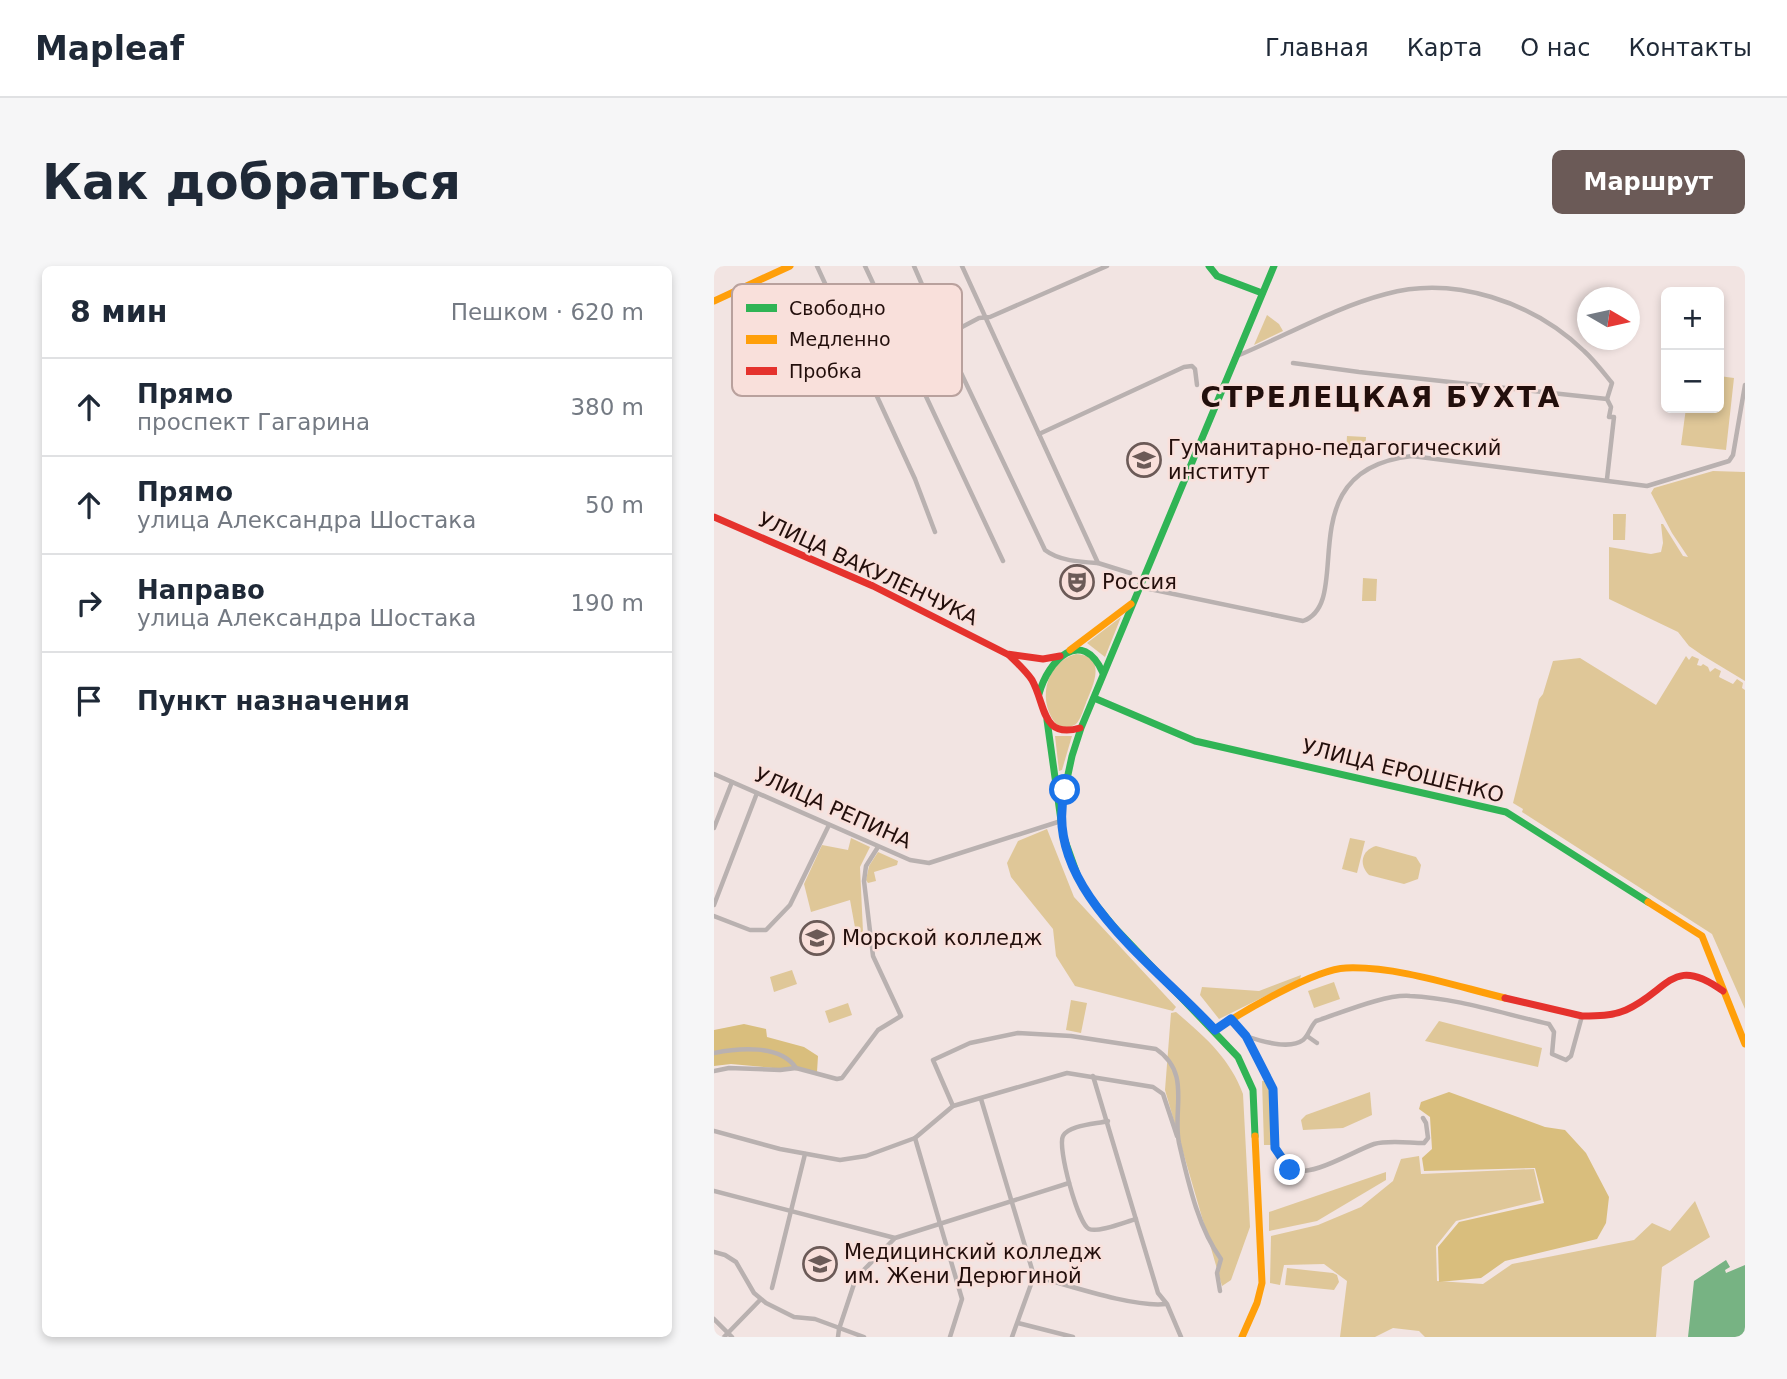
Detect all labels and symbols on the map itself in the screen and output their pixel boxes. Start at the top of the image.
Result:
legend [732,284,962,396]
north arrow [1577,287,1640,350]
text: Свободно [789,297,886,319]
text: Медленно [789,328,891,350]
text: Пробка [789,360,862,382]
district label: СТРЕЛЕЦКАЯ БУХТА [1201,381,1561,414]
place label: Гуманитарно-педагогический институт [1168,436,1501,484]
school or university icon: Гуманитарно-педагогический институт [1125,441,1163,479]
street label: УЛИЦА ВАКУЛЕНЧУКА [754,508,982,631]
theatre icon: Россия [1058,563,1096,601]
place label: Россия [1102,570,1177,594]
street label: УЛИЦА ЕРОШЕНКО [1300,734,1506,808]
street label: УЛИЦА РЕПИНА [751,763,916,854]
route start [1049,774,1080,805]
school or university icon: Морской колледж [798,919,836,957]
place label: Морской колледж [842,926,1043,950]
route end [1274,1154,1305,1185]
place label: Медицинский колледж им. Жени Дерюгиной [844,1240,1102,1288]
school or university icon: Медицинский колледж им. Жени Дерюгиной [801,1245,839,1283]

